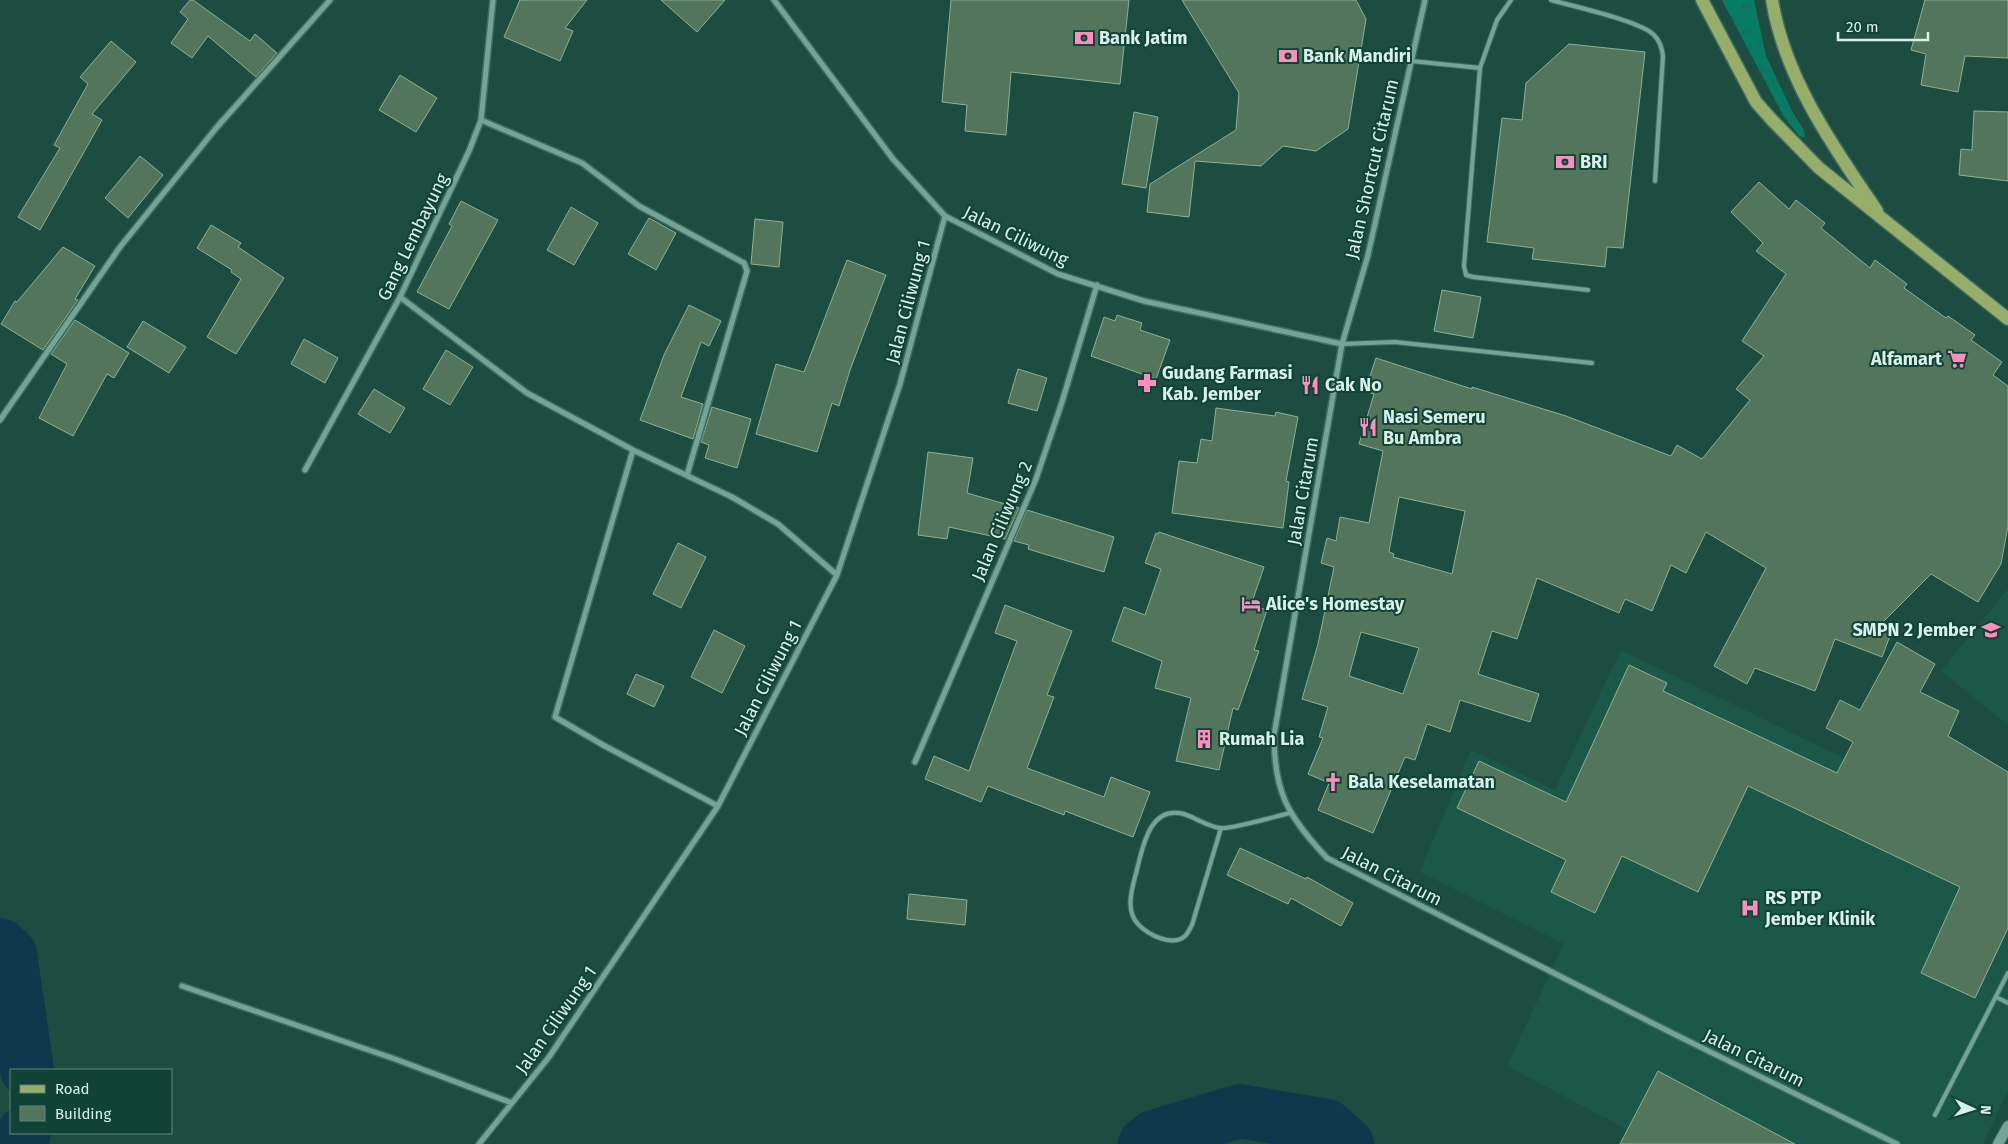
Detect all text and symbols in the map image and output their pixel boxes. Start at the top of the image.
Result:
scale bar [1838,10,1928,42]
text: 20 m [1846,18,1879,36]
bank icon: Bank Jatim [1073,27,1095,49]
place label: Bank Jatim [1099,27,1187,49]
bank icon: Bank Mandiri [1277,45,1299,67]
place label: Bank Mandiri [1303,45,1411,67]
street label: Jalan Shortcut Citarum [1341,77,1403,261]
bank icon: BRI [1554,151,1576,173]
place label: BRI [1580,151,1608,173]
street label: Gang Lembayung [373,169,454,304]
street label: Jalan Ciliwung [960,201,1073,271]
street label: Jalan Ciliwung 1 [881,238,935,366]
place label: Alfamart [1870,348,1943,370]
supermarket icon: Alfamart [1946,348,1968,370]
place label: Gudang Farmasi Kab. Jember [1162,362,1293,405]
pharmacy icon: Gudang Farmasi Kab. Jember [1136,372,1158,394]
restaurant icon: Cak No [1299,374,1321,396]
place label: Cak No [1325,374,1382,396]
place label: Nasi Semeru Bu Ambra [1383,406,1486,449]
restaurant icon: Nasi Semeru Bu Ambra [1357,416,1379,438]
street label: Jalan Citarum [1283,435,1323,547]
street label: Jalan Ciliwung 2 [967,458,1037,584]
hotel icon: Alice's Homestay [1240,593,1262,615]
place label: Alice's Homestay [1265,593,1405,615]
street label: Jalan Ciliwung 1 [729,617,807,739]
place label: SMPN 2 Jember [1852,619,1977,641]
school or university icon: SMPN 2 Jember [1980,619,2002,641]
building icon: Rumah Lia [1193,728,1215,750]
place label: Rumah Lia [1219,728,1304,750]
church icon: Bala Keselamatan [1322,771,1344,793]
place label: Bala Keselamatan [1348,771,1495,793]
street label: Jalan Citarum [1338,841,1446,911]
place label: RS PTP Jember Klinik [1764,887,1876,930]
hospital icon: RS PTP Jember Klinik [1739,897,1761,919]
street label: Jalan Ciliwung 1 [511,962,601,1078]
street label: Jalan Citarum [1700,1024,1808,1092]
legend [10,1069,172,1134]
text: Road [55,1080,90,1098]
north arrow [1948,1084,1998,1134]
text: Building [55,1105,111,1123]
text: N [1977,1105,1994,1115]

